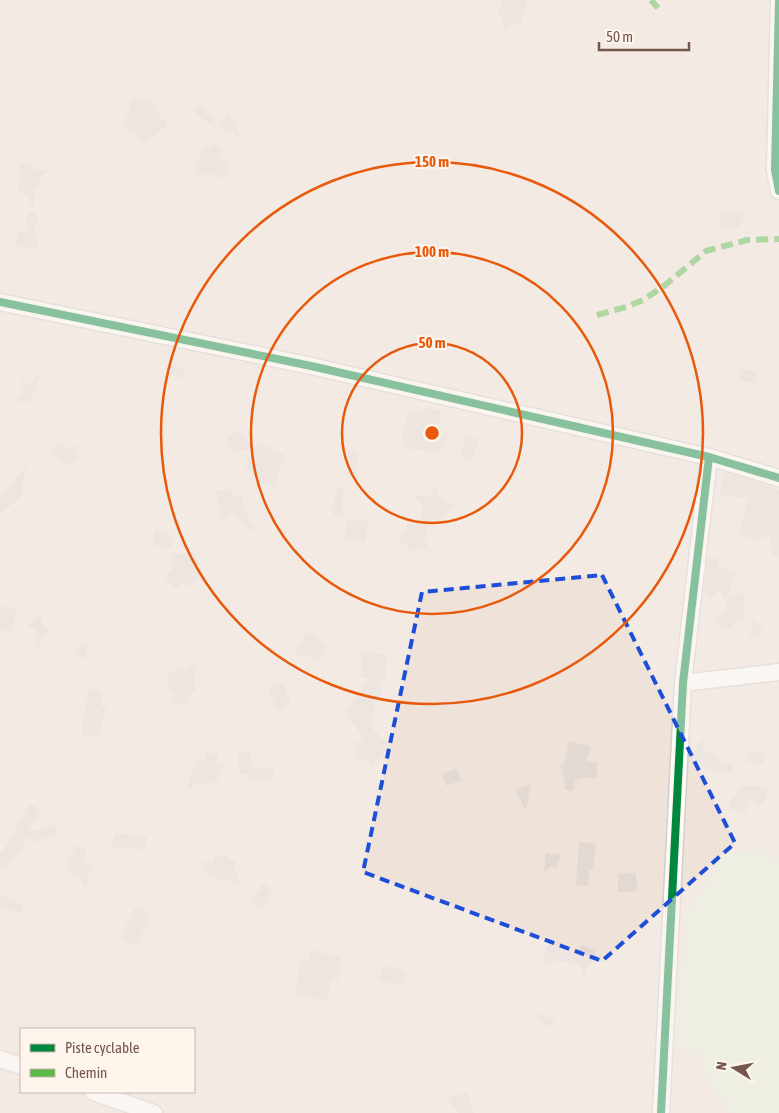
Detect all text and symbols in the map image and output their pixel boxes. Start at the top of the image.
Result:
scale bar [599,20,689,52]
text: 50 m [606,28,633,45]
text: 150 m [415,153,449,170]
text: 100 m [415,243,449,260]
text: 50 m [419,334,446,351]
centre of rings [423,424,441,442]
legend [20,1028,195,1093]
text: Piste cyclable [65,1039,140,1056]
north arrow [709,1043,759,1093]
text: N [713,1060,730,1071]
text: Chemin [65,1064,107,1081]

